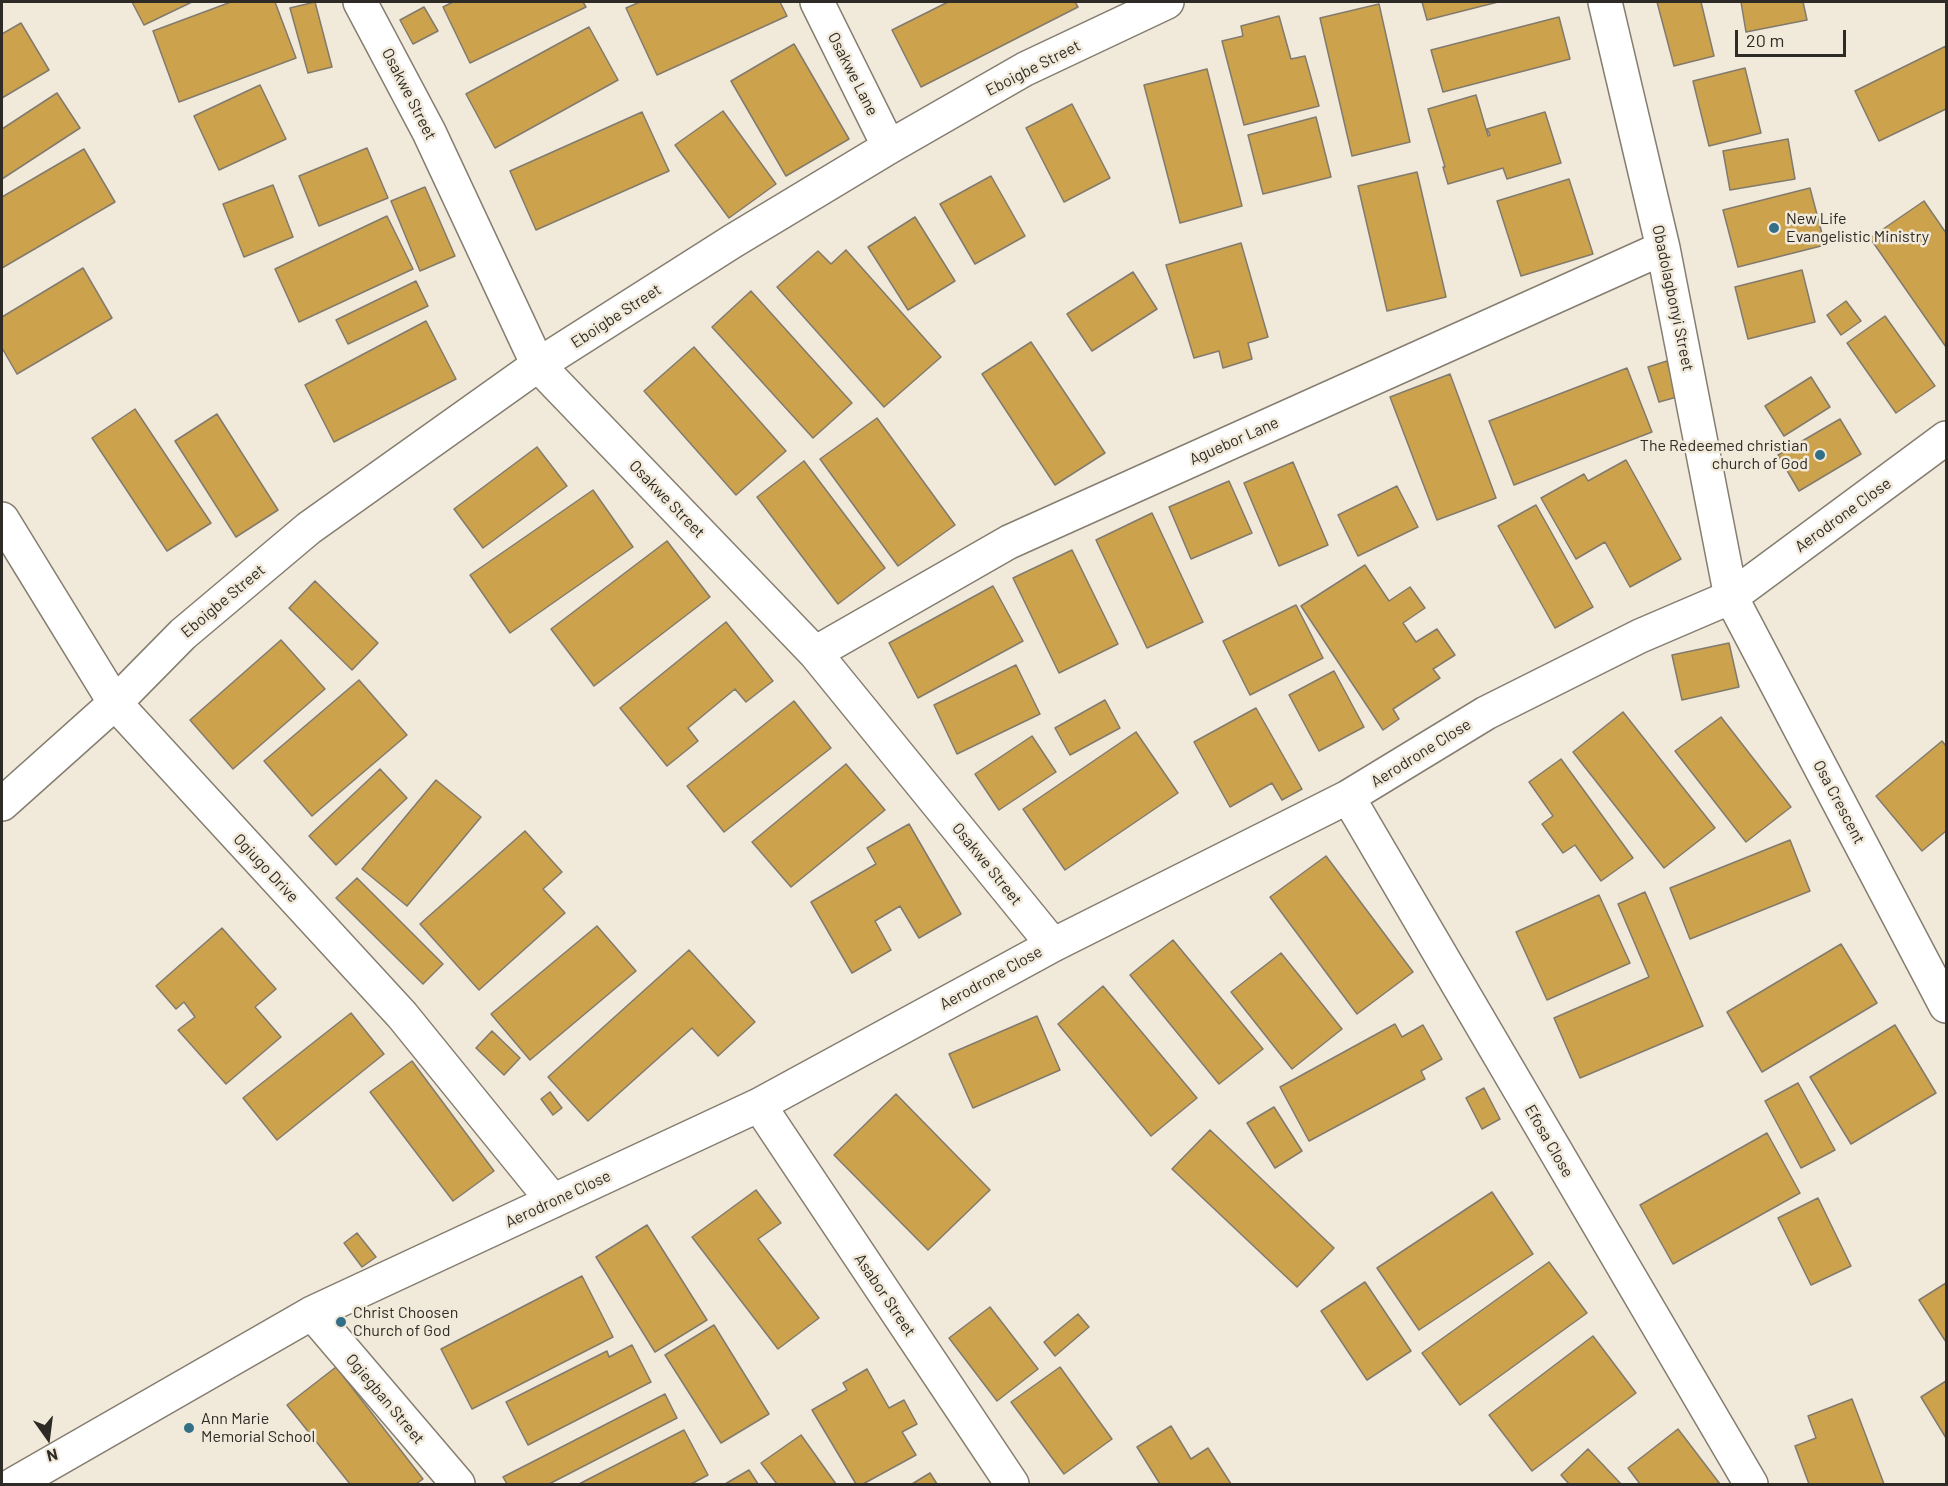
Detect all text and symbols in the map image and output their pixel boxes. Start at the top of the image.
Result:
scale bar [1738,18,1849,56]
street label: Osakwe Lane [824,29,882,119]
text: 20 m [1746,29,1784,51]
street label: Eboigbe Street [982,36,1084,100]
street label: Osakwe Street [378,45,440,143]
place label: New Life Evangelistic Ministry [1786,209,1929,247]
marker: New Life Evangelistic Ministry [1767,221,1781,235]
street label: Obadolagbonyi Street [1648,223,1698,373]
street label: Eboigbe Street [567,280,665,352]
street label: Aguebor Lane [1186,413,1282,469]
place label: The Redeemed christian church of God [1640,436,1808,474]
marker: The Redeemed christian church of God [1813,448,1827,462]
street label: Osakwe Street [625,456,709,542]
street label: Aerodrone Close [1791,474,1895,556]
street label: Eboigbe Street [177,560,269,642]
street label: Aerodrone Close [1367,715,1475,791]
street label: Osa Crescent [1809,757,1869,847]
street label: Osakwe Street [948,819,1026,909]
street label: Ogiugo Drive [229,830,303,906]
street label: Aerodrone Close [936,942,1046,1014]
street label: Efosa Close [1520,1101,1578,1181]
street label: Aerodrone Close [502,1166,614,1232]
street label: Asabor Street [850,1250,920,1340]
place label: Christ Choosen Church of God [353,1303,458,1341]
marker: Christ Choosen Church of God [334,1315,348,1329]
street label: Ogiegban Street [342,1350,428,1448]
north arrow [18,1408,78,1468]
place label: Ann Marie Memorial School [201,1409,315,1447]
marker: Ann Marie Memorial School [182,1421,196,1435]
text: N [45,1445,60,1466]

